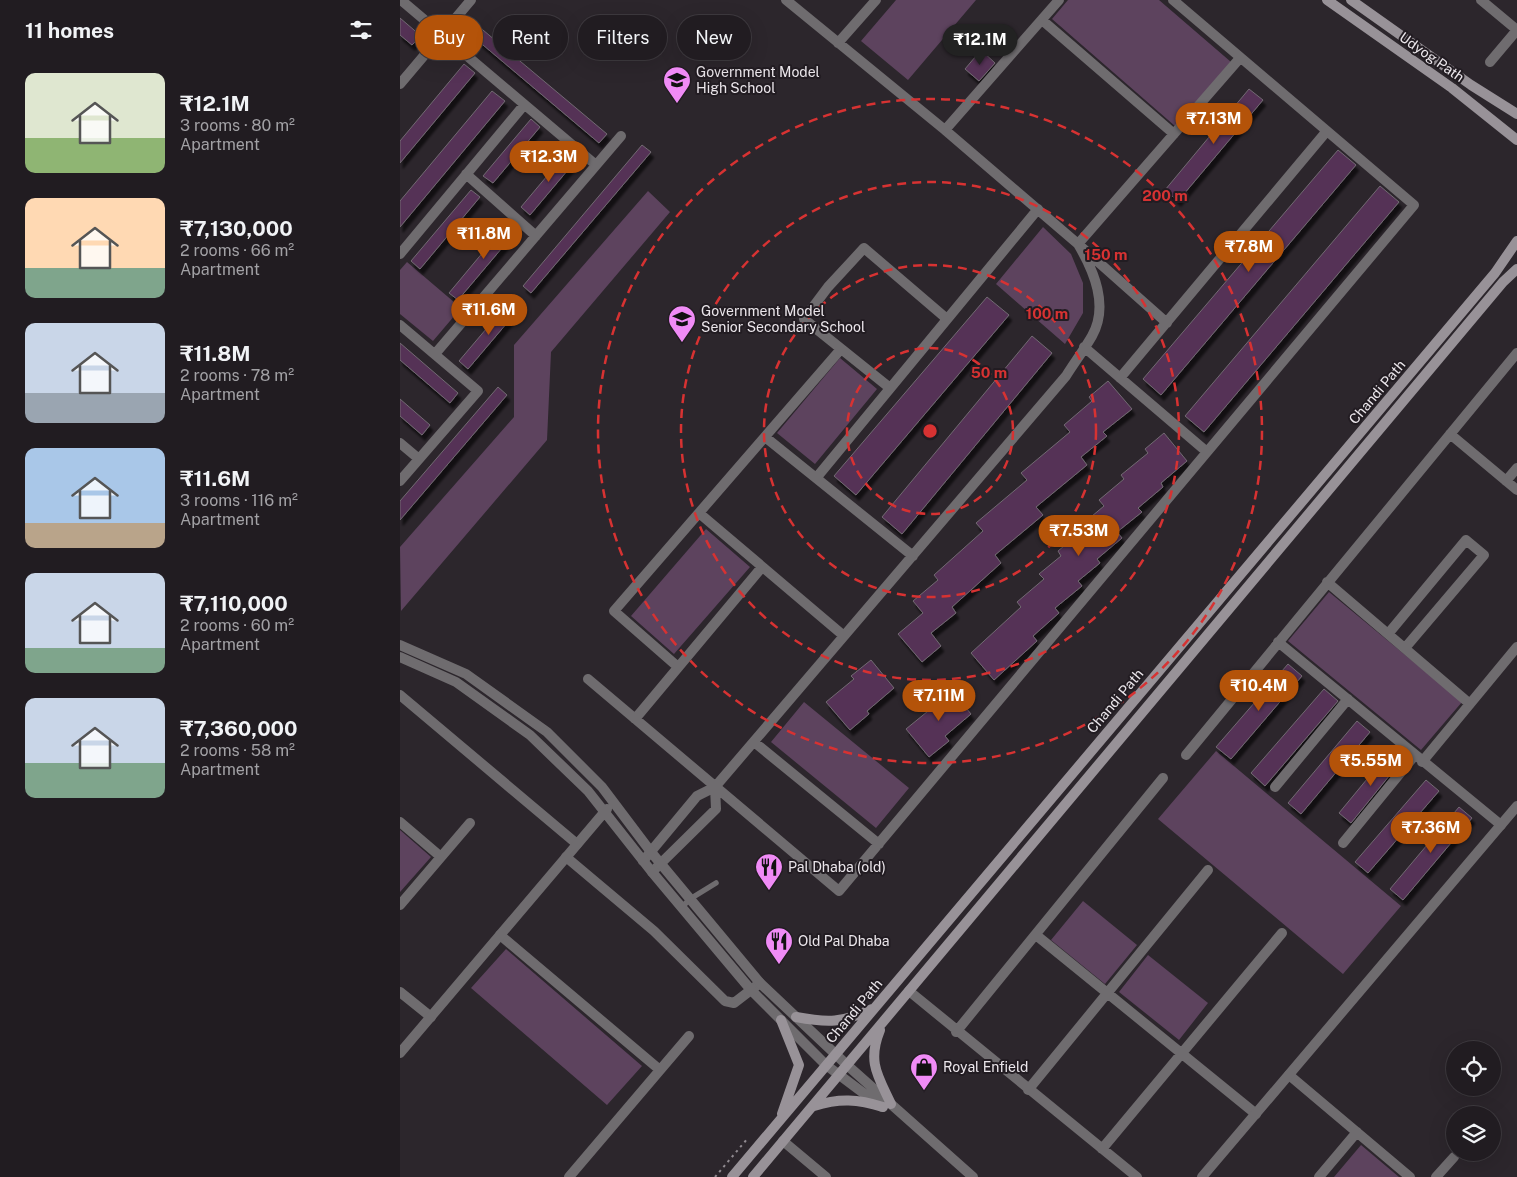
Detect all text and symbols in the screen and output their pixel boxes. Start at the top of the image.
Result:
chip: Buy [415,15,483,60]
chip: Rent [493,15,568,60]
chip: Filters [578,15,667,60]
chip: New [677,15,751,60]
icon: filters [347,16,375,44]
text: 11 homes [25,18,114,43]
pin: ₹12.1M [939,23,1021,66]
street label: Udyog Path [1397,29,1467,85]
text: ₹12.1M [953,30,1007,49]
place label: Government Model High School [696,64,820,96]
school or university icon: Government Model High School [662,65,692,104]
text: ₹12.1M [180,91,250,116]
icon: home [65,93,125,153]
pin: ₹7.13M [1173,102,1255,145]
text: ₹7.13M [1187,109,1241,128]
text: 3 rooms · 80 m² [180,116,295,135]
text: Apartment [180,135,260,154]
pin: ₹12.3M [508,140,590,183]
text: ₹12.3M [521,147,577,166]
text: 200 m [1142,187,1188,204]
text: ₹7,130,000 [180,216,293,241]
icon: home [65,218,125,278]
pin: ₹11.8M [443,218,525,260]
text: ₹11.8M [457,224,511,243]
pin: ₹7.8M [1214,230,1284,273]
text: ₹7.8M [1225,237,1273,256]
text: 2 rooms · 66 m² [180,241,294,260]
text: 150 m [1084,246,1128,263]
text: Apartment [180,260,260,279]
pin: ₹11.6M [448,294,530,336]
text: ₹11.6M [462,300,516,319]
place label: Government Model Senior Secondary School [701,303,865,335]
school or university icon: Government Model Senior Secondary School [667,304,697,343]
text: 100 m [1026,305,1068,322]
text: ₹11.8M [180,341,251,366]
icon: home [65,343,125,403]
street label: Chandi Path [1346,357,1408,427]
text: 50 m [971,364,1007,381]
text: 2 rooms · 78 m² [180,366,294,385]
text: Apartment [180,385,260,404]
centre of rings [921,422,939,440]
text: ₹11.6M [180,466,250,491]
icon: home [65,468,125,528]
text: 3 rooms · 116 m² [180,491,298,510]
text: Apartment [180,510,260,529]
pin: ₹7.53M [1038,514,1120,557]
text: ₹7.53M [1050,521,1108,540]
text: ₹7,110,000 [180,591,288,616]
icon: home [65,593,125,653]
text: 2 rooms · 60 m² [180,616,294,635]
text: Apartment [180,635,260,654]
street label: Chandi Path [1084,666,1146,736]
pin: ₹10.4M [1218,670,1300,712]
text: ₹10.4M [1231,676,1287,695]
pin: ₹7.11M [898,680,980,722]
text: ₹7.11M [913,686,965,705]
text: ₹7,360,000 [180,716,298,741]
icon: home [65,718,125,778]
text: 2 rooms · 58 m² [180,741,295,760]
pin: ₹5.55M [1330,744,1412,787]
text: ₹5.55M [1340,751,1402,770]
text: Apartment [180,760,260,779]
pin: ₹7.36M [1390,812,1472,854]
text: ₹7.36M [1402,818,1460,837]
restaurant icon: Pal Dhaba (old) [754,852,784,891]
place label: Pal Dhaba (old) [788,859,886,875]
restaurant icon: Old Pal Dhaba [764,926,794,965]
place label: Old Pal Dhaba [798,933,890,949]
street label: Chandi Path [823,976,885,1046]
map controls [1446,1041,1501,1161]
button: locate [1446,1041,1501,1096]
shop icon: Royal Enfield [909,1052,939,1091]
place label: Royal Enfield [943,1059,1028,1075]
button: layers [1446,1106,1501,1161]

